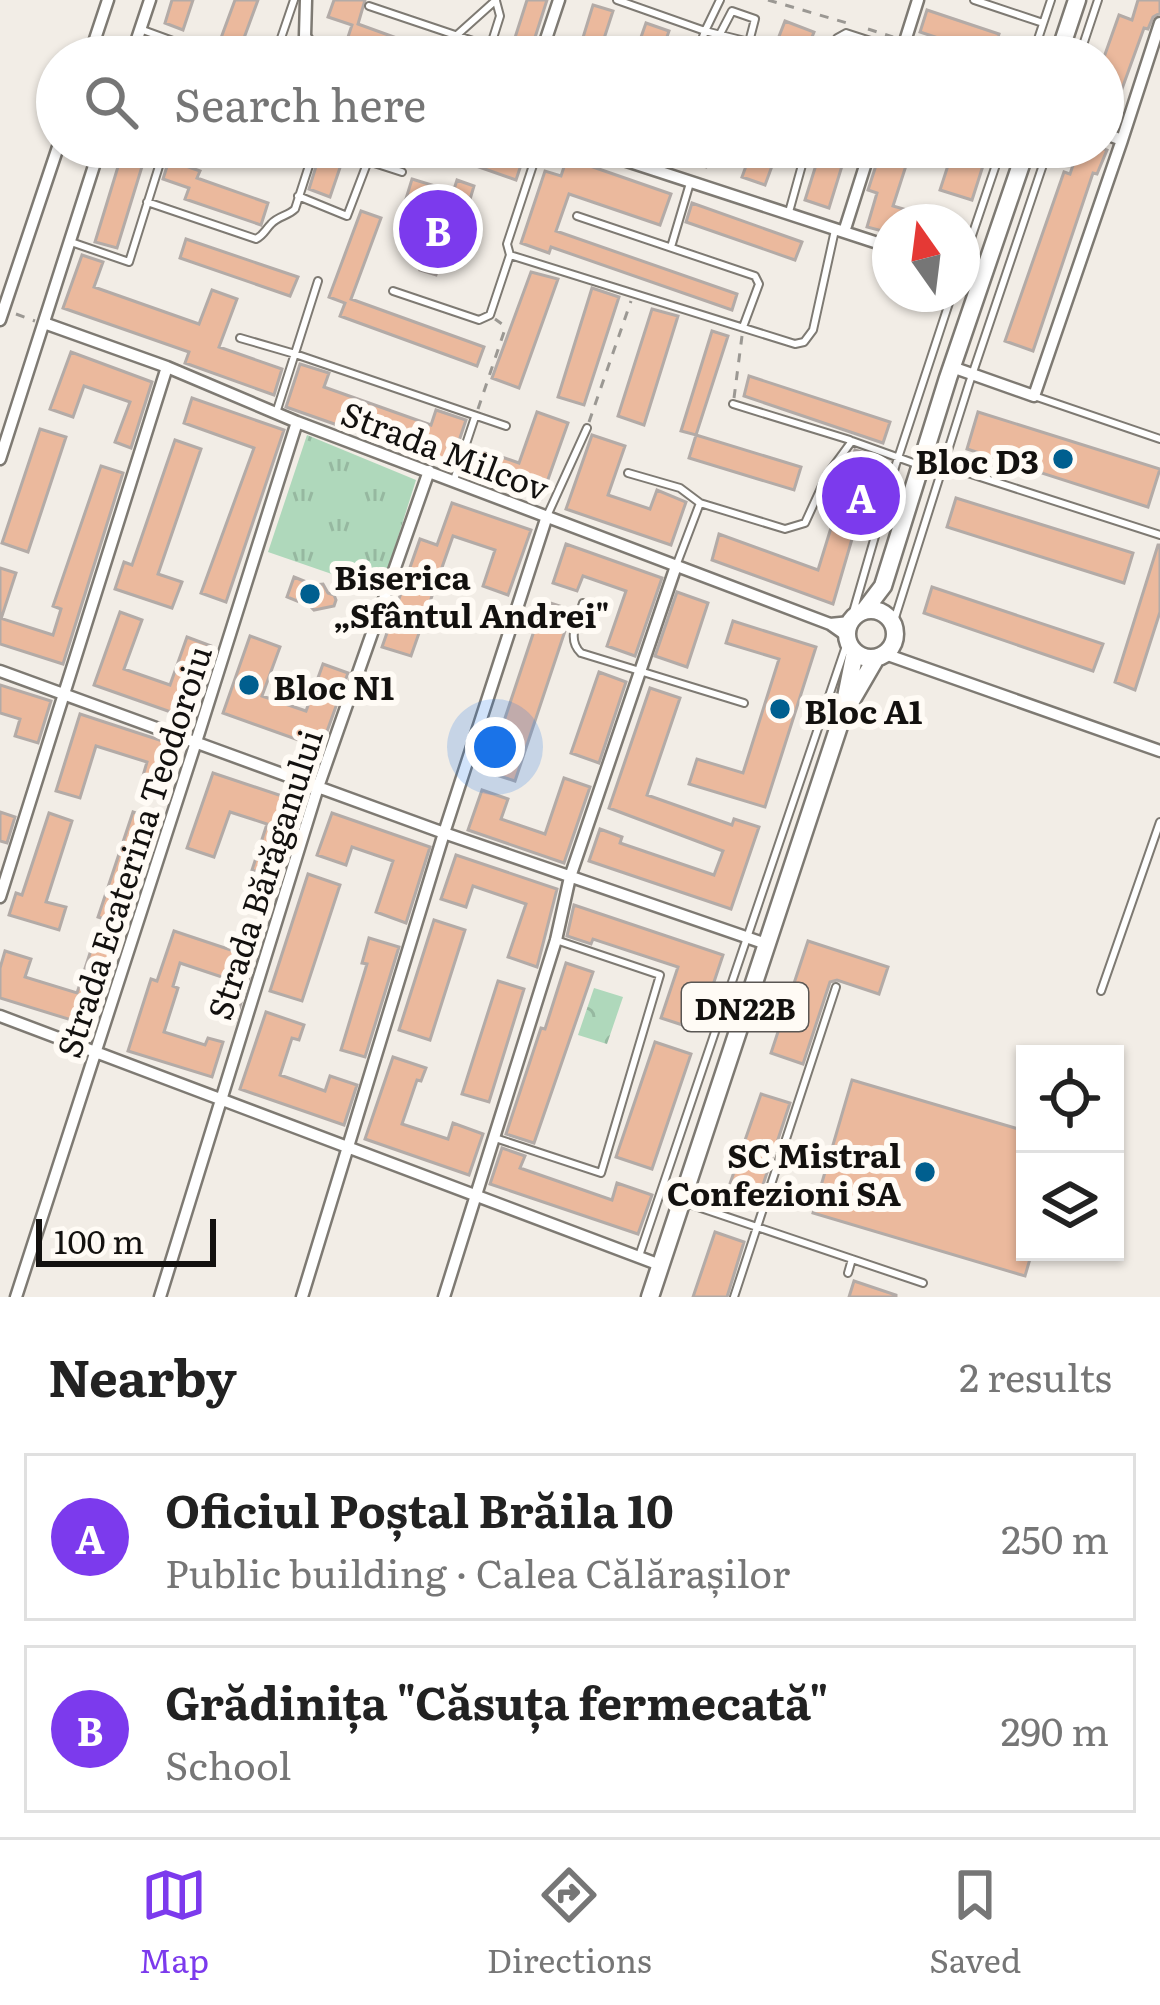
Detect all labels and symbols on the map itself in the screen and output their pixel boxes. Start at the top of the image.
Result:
pin: B [399,184,477,274]
north arrow [872,204,980,312]
street label: Strada Milcov [335,387,557,511]
place label: Bloc D3 [915,435,1039,484]
marker: Bloc D3 [1050,446,1076,472]
pin: A [822,451,900,541]
place label: Biserica „Sfântul Andrei" [334,551,610,638]
marker: Biserica „Sfântul Andrei" [297,581,323,607]
street label: Strada Ecaterina Teodoroiu [42,639,222,1063]
place label: Bloc N1 [273,661,394,710]
marker: Bloc N1 [236,672,262,698]
place label: Bloc A1 [804,685,923,734]
marker: Bloc A1 [767,696,793,722]
your location [465,717,525,777]
street label: Strada Bărăganului [193,723,333,1025]
road number: DN22B [682,983,808,1031]
place label: SC Mistral Confezioni SA [667,1129,901,1216]
marker: SC Mistral Confezioni SA [912,1159,938,1185]
scale bar [36,1213,216,1266]

